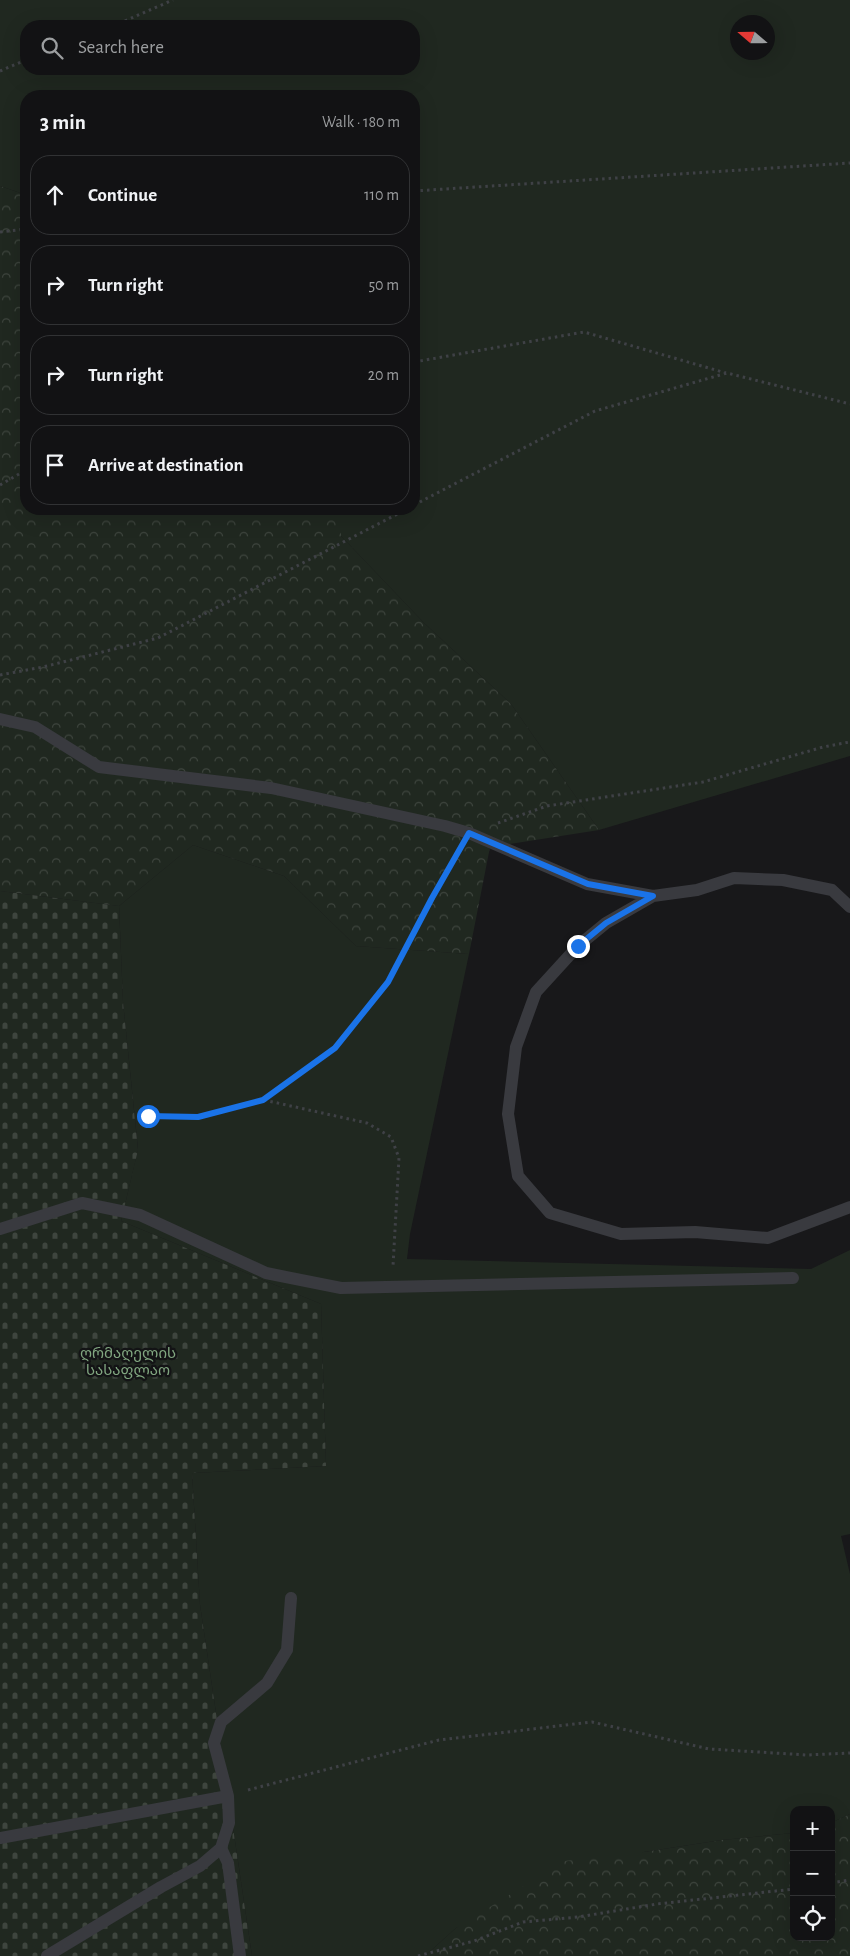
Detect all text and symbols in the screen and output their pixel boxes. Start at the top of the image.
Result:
north arrow [730,15,775,60]
search box [20,20,420,75]
icon: search [38,34,66,62]
text: Search here [78,38,164,57]
text: 3 min [40,112,86,133]
text: Walk · 180 m [322,114,400,130]
icon: ahead [41,181,69,209]
text: Continue [88,186,157,205]
text: 110 m [364,187,399,203]
icon: right [41,271,69,299]
text: Turn right [88,276,163,295]
text: 50 m [368,277,399,293]
icon: right [41,361,69,389]
text: Turn right [88,366,163,385]
text: 20 m [368,367,399,383]
icon: arrive [41,451,69,479]
text: Arrive at destination [88,456,244,475]
route end [567,935,590,958]
route start [137,1105,160,1128]
park label: ღრმაღელის სასაფლაო [80,1346,176,1379]
map controls [790,1806,835,1941]
button: + [790,1806,835,1851]
button: − [790,1851,835,1896]
button: locate [790,1896,835,1941]

